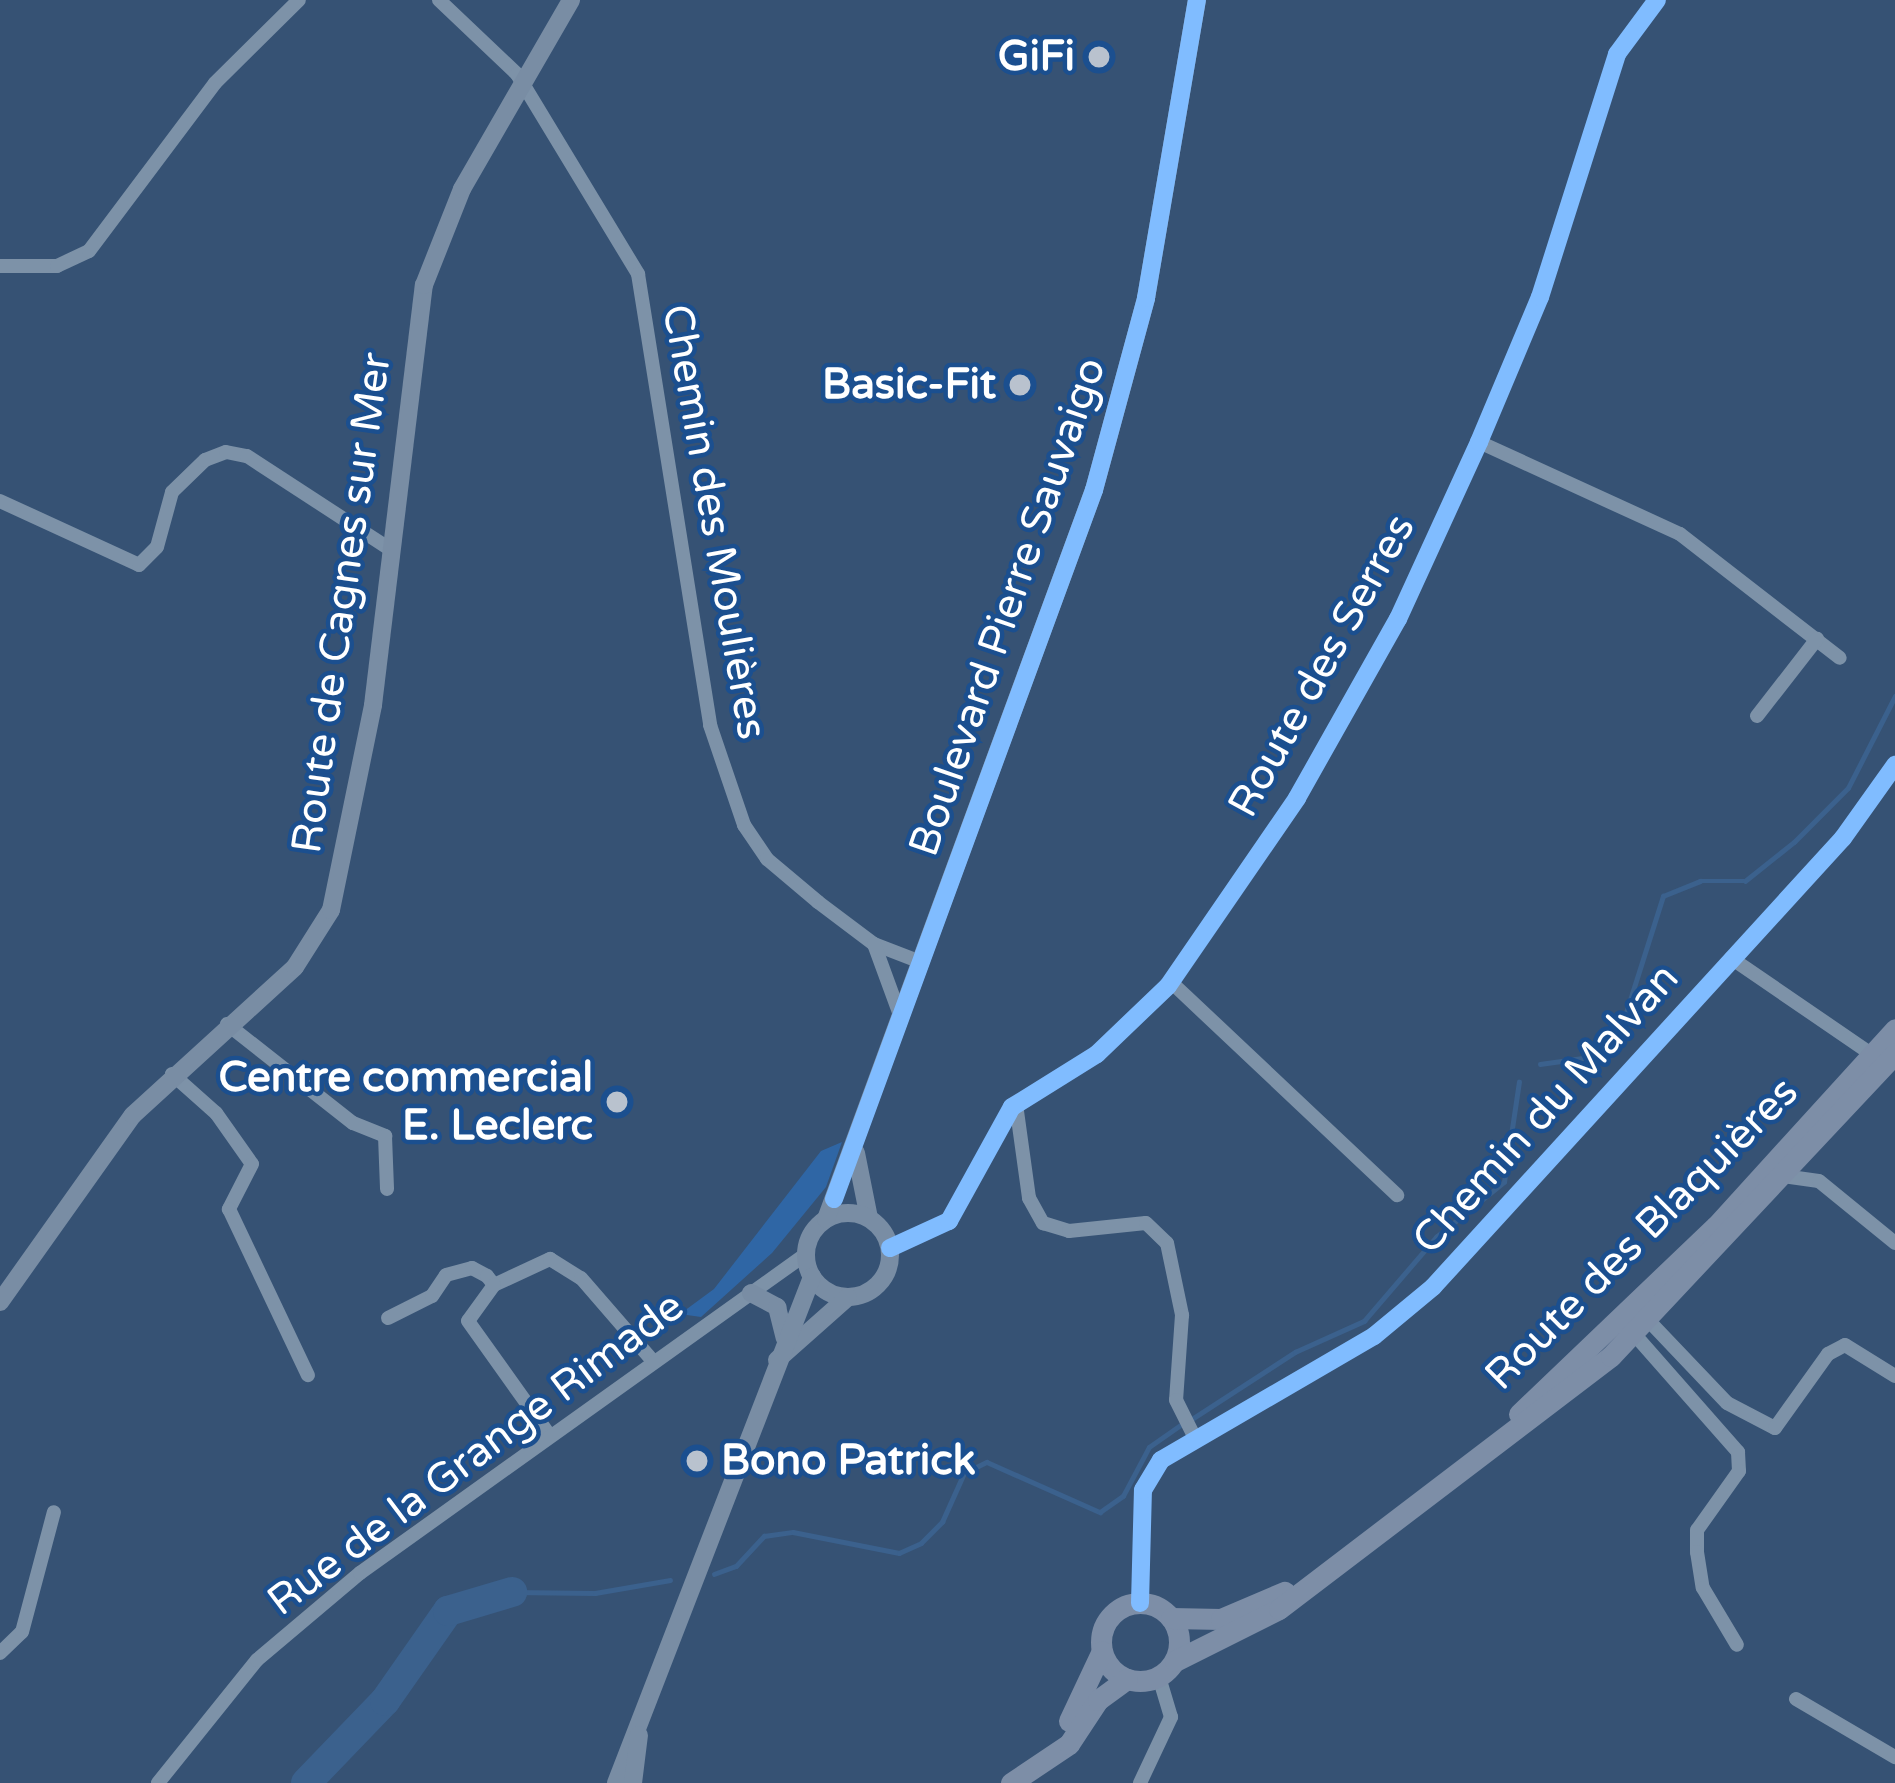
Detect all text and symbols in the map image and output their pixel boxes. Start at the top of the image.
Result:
place label: GiFi [998,32,1075,82]
marker: GiFi [1086,44,1112,70]
street label: Chemin des Moulières [651,301,777,743]
street label: Route de Cagnes sur Mer [282,349,402,857]
street label: Boulevard Pierre Sauvaigo [899,351,1117,863]
place label: Basic-Fit [822,360,996,410]
marker: Basic-Fit [1007,372,1033,398]
street label: Route des Serres [1218,506,1426,826]
street label: Chemin du Malvan [1403,954,1689,1264]
place label: Centre commercial E. Leclerc [218,1053,593,1152]
street label: Route des Blaquières [1475,1067,1809,1401]
marker: Centre commercial E. Leclerc [604,1089,630,1115]
street label: Rue de la Grange Rimade [258,1281,694,1627]
place label: Bono Patrick [721,1436,976,1486]
marker: Bono Patrick [684,1448,710,1474]

